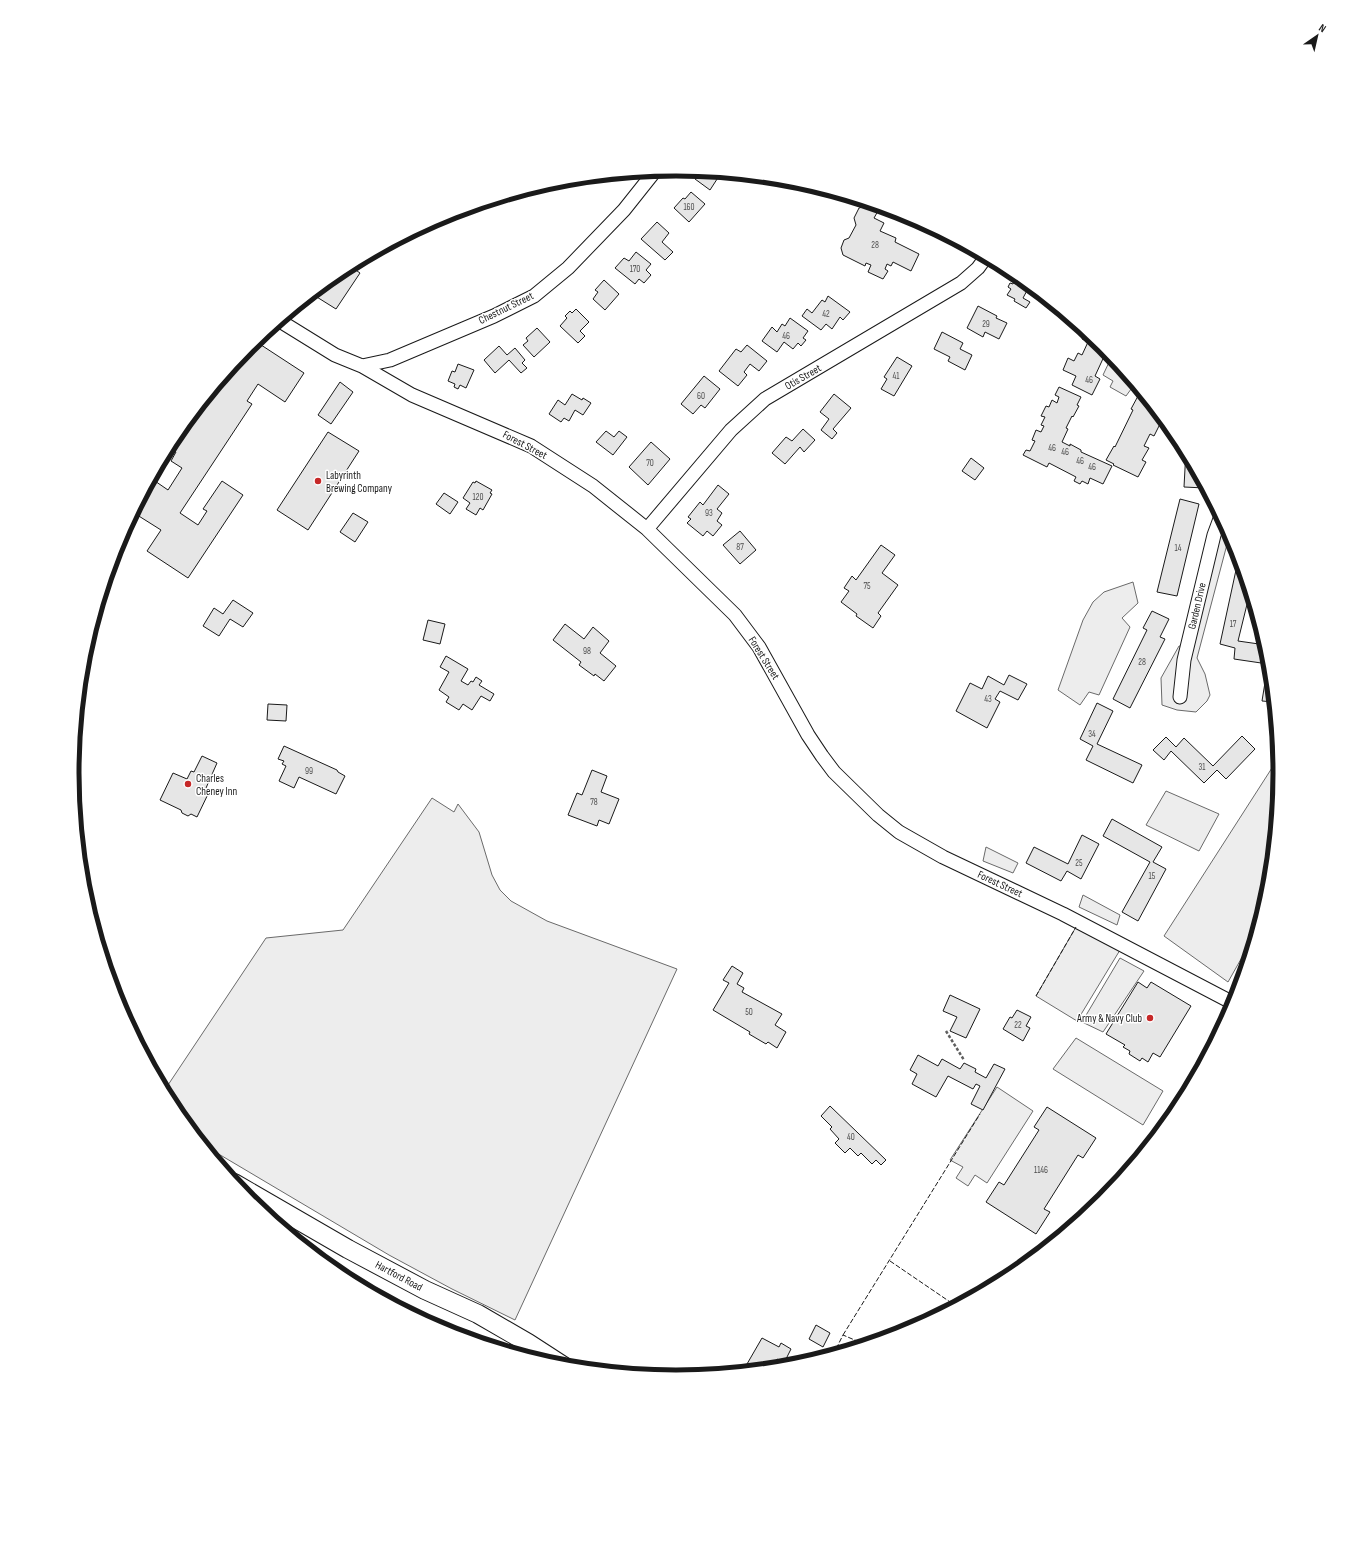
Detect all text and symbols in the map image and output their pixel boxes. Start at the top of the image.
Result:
north arrow [1297,16,1337,56]
text: N [1316,21,1328,35]
house number: 160 [683,202,695,213]
house number: 28 [871,240,879,251]
house number: 170 [630,264,640,275]
street label: Chestnut Street [476,289,536,327]
house number: 42 [822,309,830,320]
house number: 29 [982,319,990,330]
house number: 46 [782,331,790,342]
street label: Otis Street [783,361,824,393]
house number: 41 [893,371,900,382]
house number: 46 [1085,375,1093,386]
house number: 60 [697,391,705,402]
street label: Forest Street [501,428,550,462]
house number: 46 [1048,443,1056,454]
house number: 46 [1061,447,1069,458]
house number: 46 [1076,456,1084,467]
house number: 70 [646,458,654,469]
house number: 46 [1088,462,1096,473]
place label: Labyrinth Brewing Company [326,469,393,495]
marker: Labyrinth Brewing Company [313,476,323,486]
house number: 120 [473,492,483,503]
house number: 93 [705,508,713,519]
house number: 87 [736,542,744,553]
house number: 14 [1175,543,1182,554]
house number: 75 [863,581,871,592]
street label: Garden Drive [1185,581,1209,631]
house number: 17 [1230,619,1237,630]
street label: Forest Street [746,634,783,682]
house number: 98 [583,646,591,657]
house number: 28 [1138,657,1146,668]
house number: 43 [984,694,992,705]
house number: 34 [1088,729,1096,740]
house number: 31 [1199,762,1206,773]
house number: 99 [305,766,313,777]
place label: Charles Cheney Inn [196,772,237,798]
marker: Charles Cheney Inn [183,779,193,789]
house number: 78 [590,797,598,808]
house number: 25 [1075,858,1083,869]
street label: Forest Street [975,868,1025,900]
house number: 15 [1149,871,1156,882]
house number: 50 [745,1007,753,1018]
place label: Army & Navy Club [1076,1012,1142,1025]
marker: Army & Navy Club [1145,1013,1155,1023]
house number: 22 [1014,1020,1022,1031]
house number: 40 [847,1132,855,1143]
house number: 1146 [1034,1165,1048,1176]
street label: Hartford Road [373,1258,425,1294]

